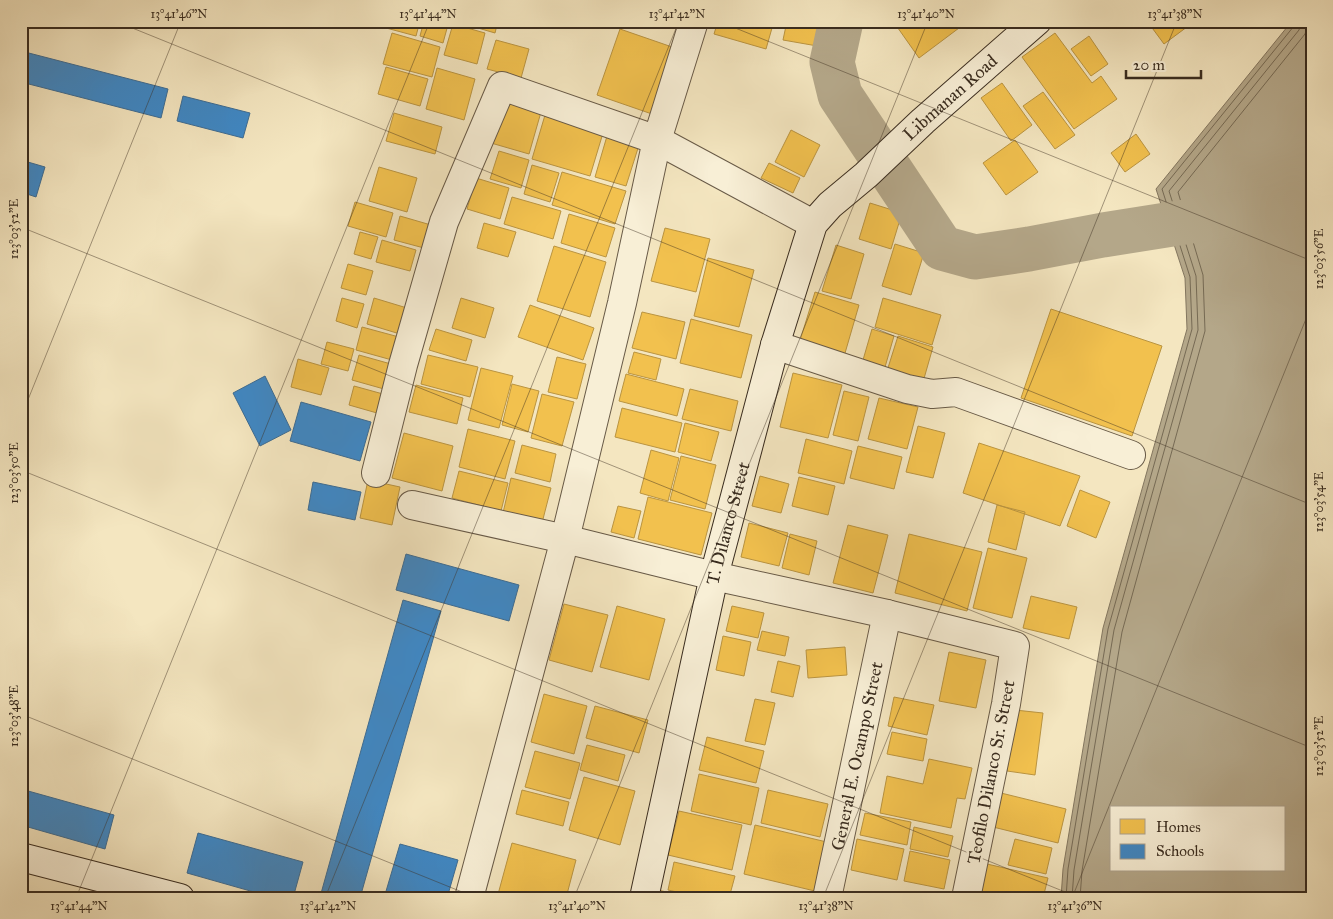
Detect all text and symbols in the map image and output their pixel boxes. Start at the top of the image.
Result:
text: 13°41'46"N [151,7,207,21]
text: 13°41'44"N [399,7,457,21]
text: 13°41'42"N [649,7,705,21]
text: 13°41'40"N [897,7,955,21]
text: 13°41'38"N [1147,7,1203,21]
scale bar [1126,48,1200,80]
street label: Libmanan Road [898,50,1002,145]
text: 20 m [1133,56,1165,74]
text: 123°03'52"E [7,198,21,259]
text: 123°03'56"E [1312,228,1326,289]
text: 123°03'50"E [7,442,21,504]
street label: T. Dilanco Street [701,459,755,587]
text: 123°03'54"E [1312,471,1326,532]
street label: General E. Ocampo Street [826,659,888,853]
street label: Teofilo Dilanco Sr. Street [962,678,1020,866]
text: 123°03'48"E [7,685,21,747]
text: 123°03'52"E [1312,715,1326,776]
legend [1110,806,1286,872]
text: Homes [1156,818,1201,836]
text: Schools [1156,842,1204,860]
text: 13°41'44"N [50,899,108,913]
text: 13°41'42"N [300,899,356,913]
text: 13°41'40"N [548,899,606,913]
text: 13°41'38"N [798,899,854,913]
text: 13°41'36"N [1047,899,1103,913]

